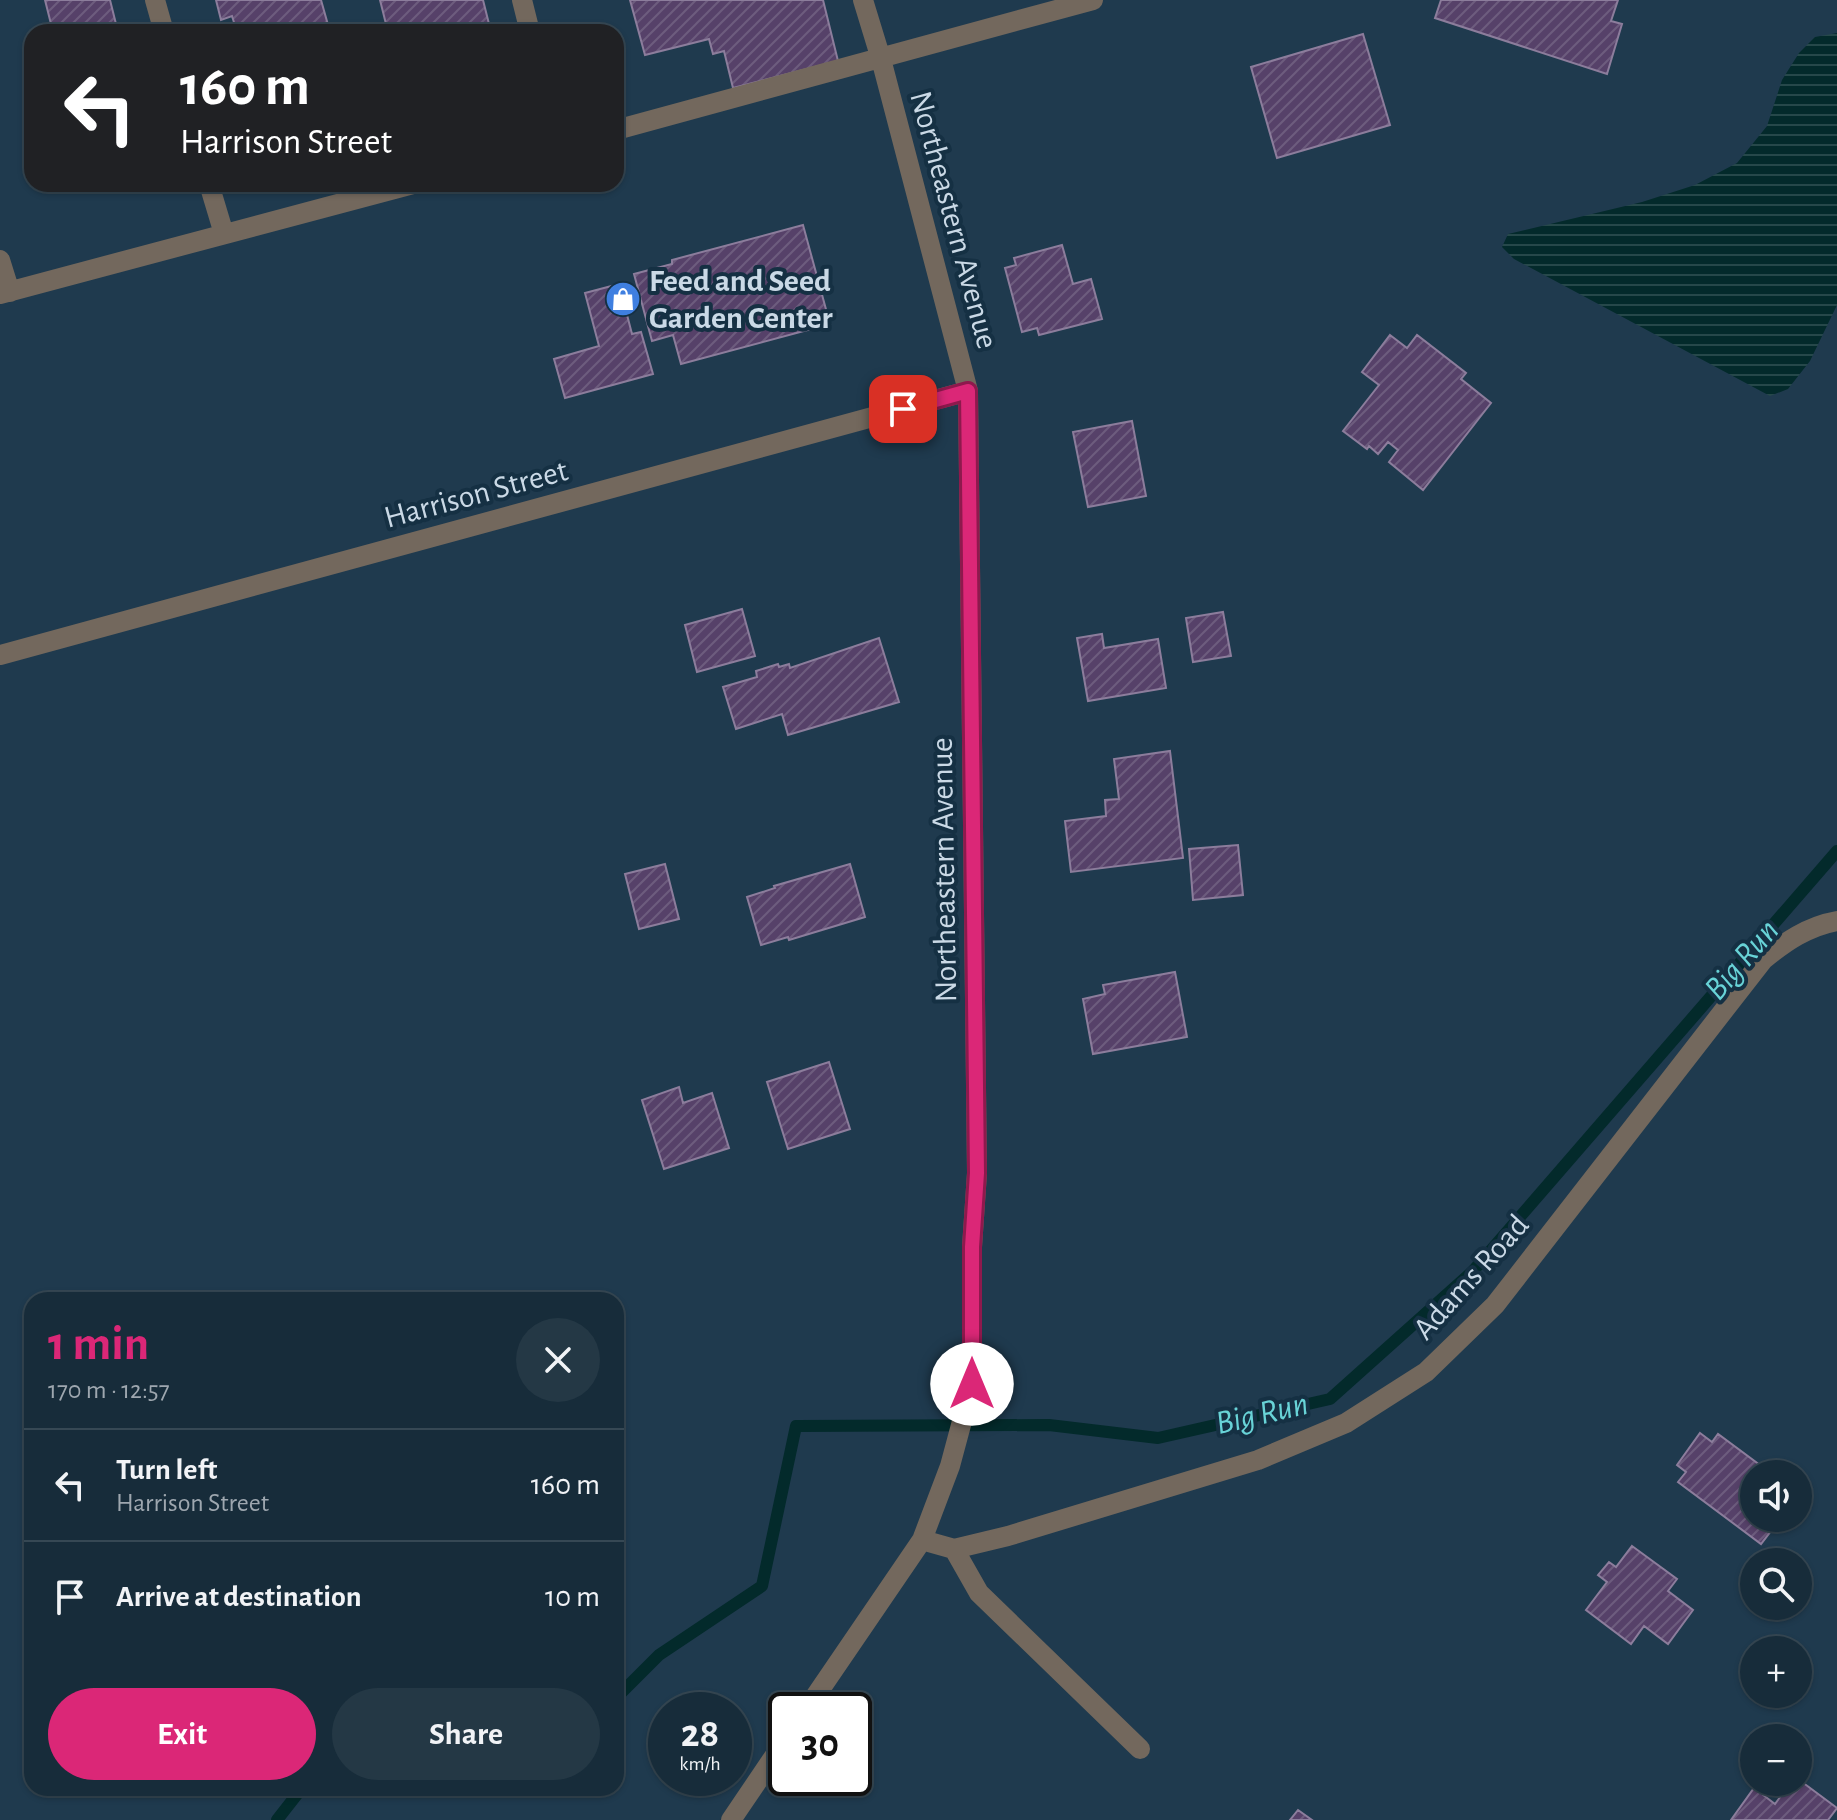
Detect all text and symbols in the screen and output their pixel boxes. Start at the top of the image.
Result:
icon: left [48,56,152,160]
text: 160 m [180,59,310,115]
street label: Northeastern Avenue [904,88,1004,352]
text: Harrison Street [180,124,392,160]
place label: Feed and Seed Garden Center [649,265,833,334]
shop icon: Feed and Seed Garden Center [604,280,642,318]
pin [869,375,937,443]
icon: arrive [881,387,925,431]
street label: Harrison Street [381,454,571,534]
street label: Northeastern Avenue [926,737,962,1003]
water label: Big Run [1698,913,1786,1007]
street label: Adams Road [1407,1209,1535,1345]
button: close [516,1318,600,1402]
text: 1 min [48,1321,149,1369]
position arrow [930,1342,1014,1426]
text: 170 m · 12:57 [48,1377,170,1403]
water label: Big Run [1212,1387,1312,1441]
text: Turn left [116,1455,217,1485]
map controls [1740,1460,1812,1796]
button: sound [1740,1460,1812,1532]
icon: left [48,1463,92,1507]
text: 160 m [531,1470,600,1500]
text: Harrison Street [116,1490,269,1516]
button: search [1740,1548,1812,1620]
icon: arrive [48,1575,92,1619]
text: Arrive at destination [116,1582,362,1612]
text: 10 m [545,1582,600,1612]
button: + [1740,1636,1812,1708]
button: Exit [48,1688,316,1780]
button: Share [332,1688,600,1780]
speed limit sign: 30 [768,1692,872,1796]
text: 28 [681,1714,719,1754]
button: − [1740,1724,1812,1796]
text: km/h [679,1754,721,1774]

